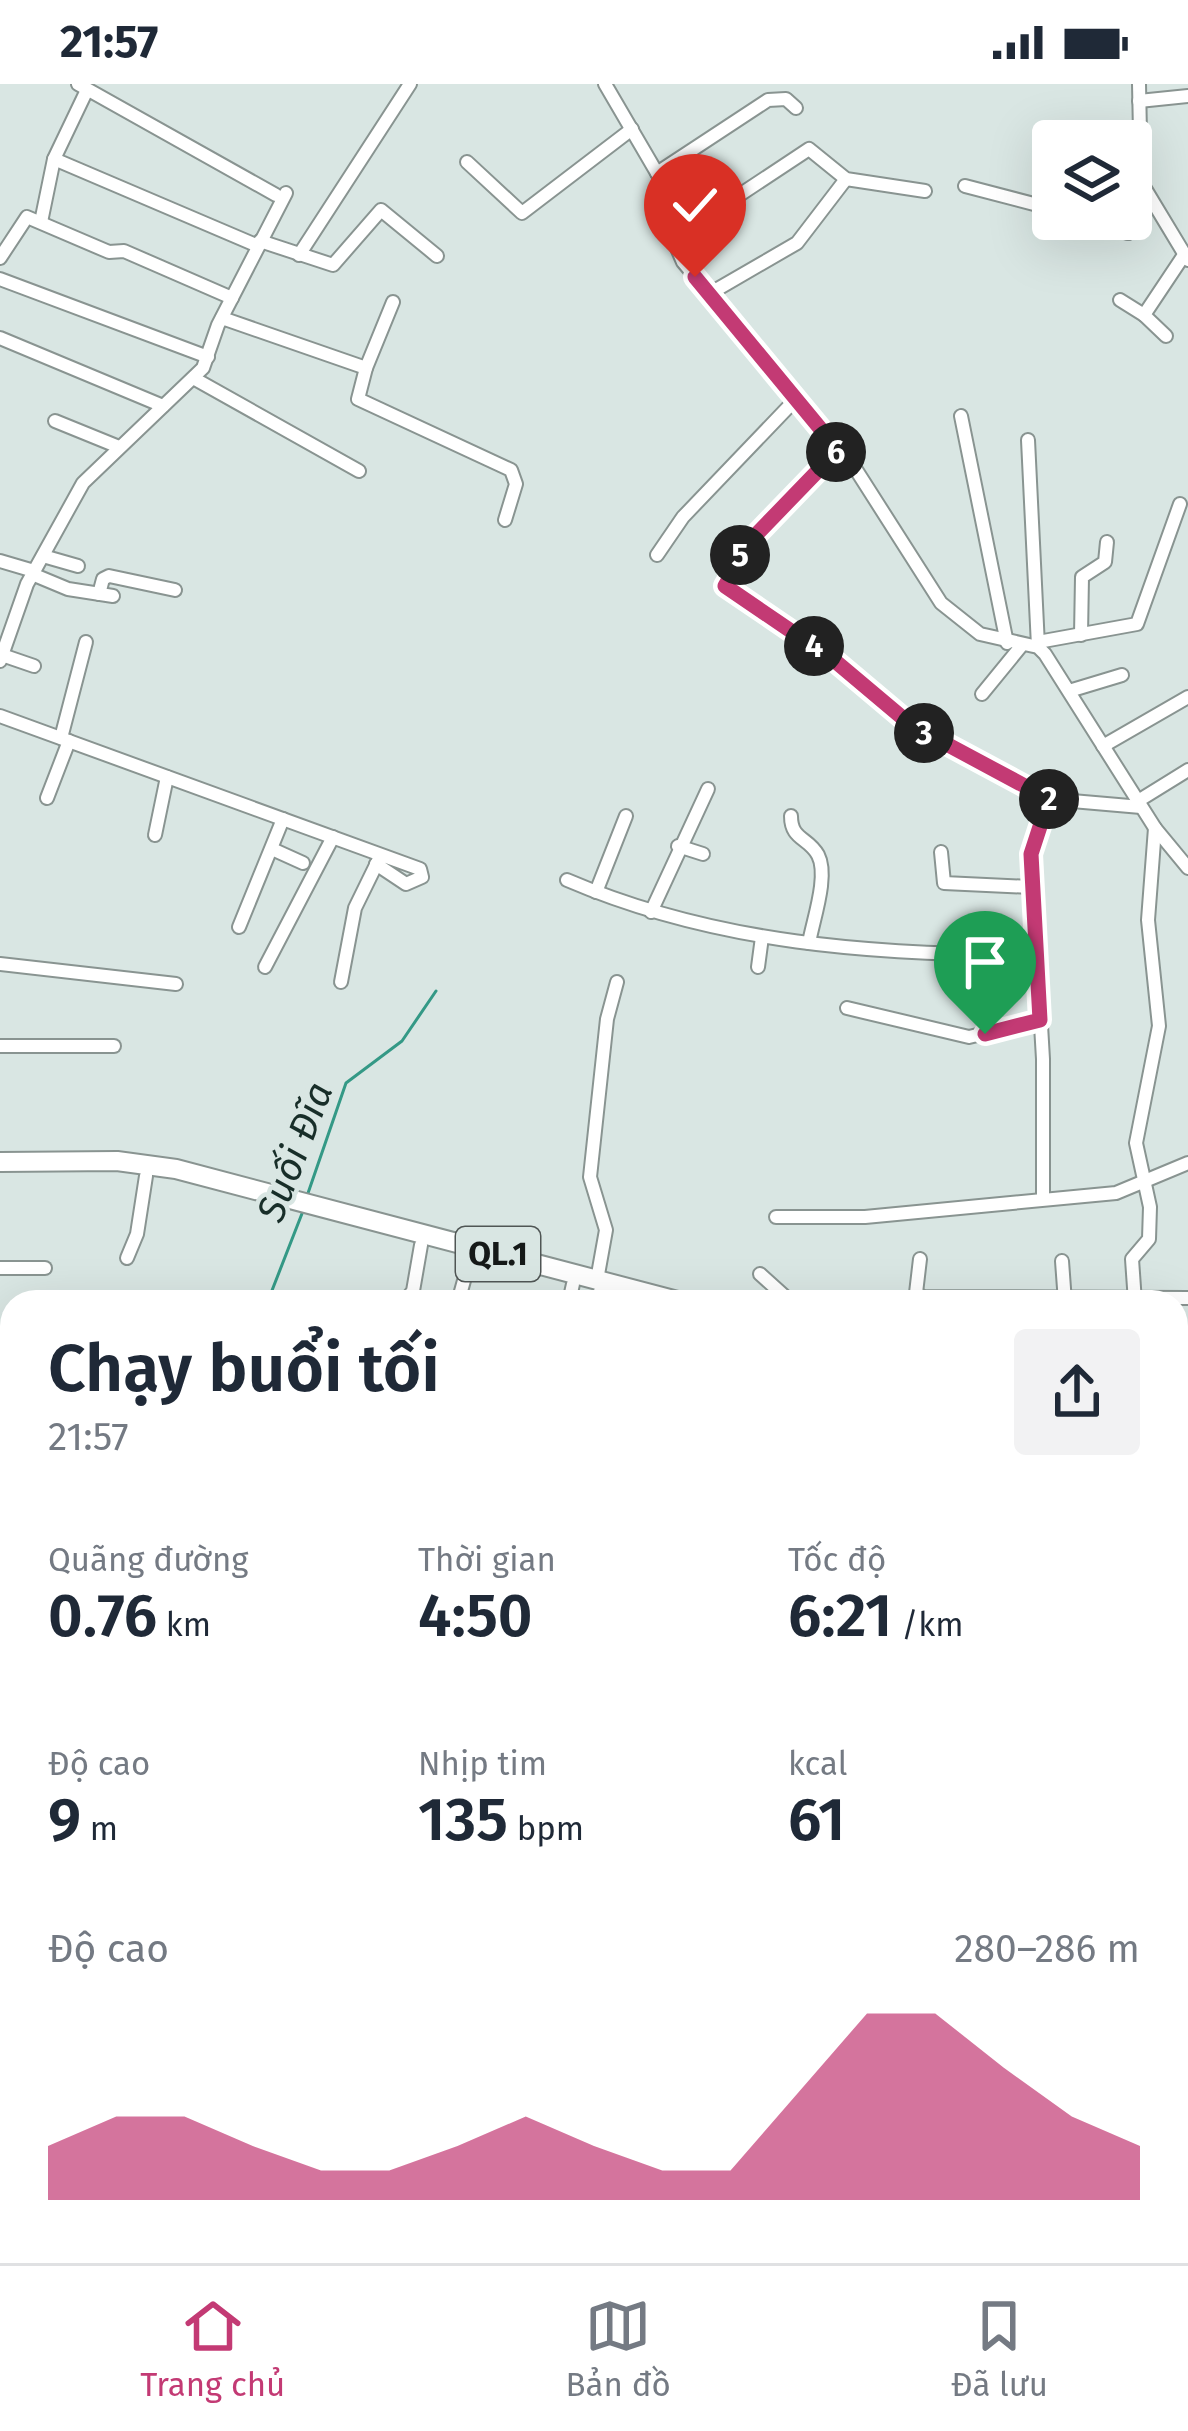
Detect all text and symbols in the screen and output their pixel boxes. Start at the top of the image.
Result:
text: 21:57 [60,15,158,69]
map controls [1032,120,1152,240]
button: layers [1032,120,1152,240]
pin [644,154,746,277]
icon: check [662,172,728,238]
pin: 6 [806,422,866,482]
text: 6 [827,432,845,472]
pin: 5 [710,525,770,585]
text: 5 [731,535,749,575]
pin: 4 [784,616,844,676]
text: 4 [805,626,823,666]
pin: 3 [894,703,954,763]
text: 3 [915,713,933,753]
pin: 2 [1019,769,1079,829]
text: 2 [1040,779,1058,819]
pin [934,911,1036,1034]
icon: arrive [952,929,1018,995]
water label: Suối Đĩa [247,1076,343,1229]
road number: QL.1 [456,1227,540,1281]
text: Chạy buổi tối [48,1329,440,1408]
button: share [1014,1329,1140,1455]
text: 21:57 [48,1414,129,1460]
text: Quãng đường [48,1540,248,1580]
text: Thời gian [418,1540,556,1580]
text: Tốc độ [788,1540,886,1580]
text: 0.76 [48,1580,157,1652]
text: 4:50 [418,1580,533,1652]
text: 6:21 [788,1580,892,1652]
text: km [157,1605,211,1645]
text: /km [892,1605,964,1645]
text: Độ cao [48,1744,150,1784]
text: Nhịp tim [418,1744,547,1784]
text: kcal [788,1744,847,1784]
text: 9 [48,1784,81,1856]
text: 135 [418,1784,508,1856]
text: 61 [788,1784,845,1856]
text: m [81,1809,118,1849]
text: bpm [508,1809,584,1849]
text: Độ cao [48,1926,169,1972]
text: 280–286 m [954,1926,1140,1972]
tab: Trang chủ [140,2293,285,2405]
tab: Bản đồ [566,2293,671,2405]
tab: Đã lưu [951,2293,1048,2405]

